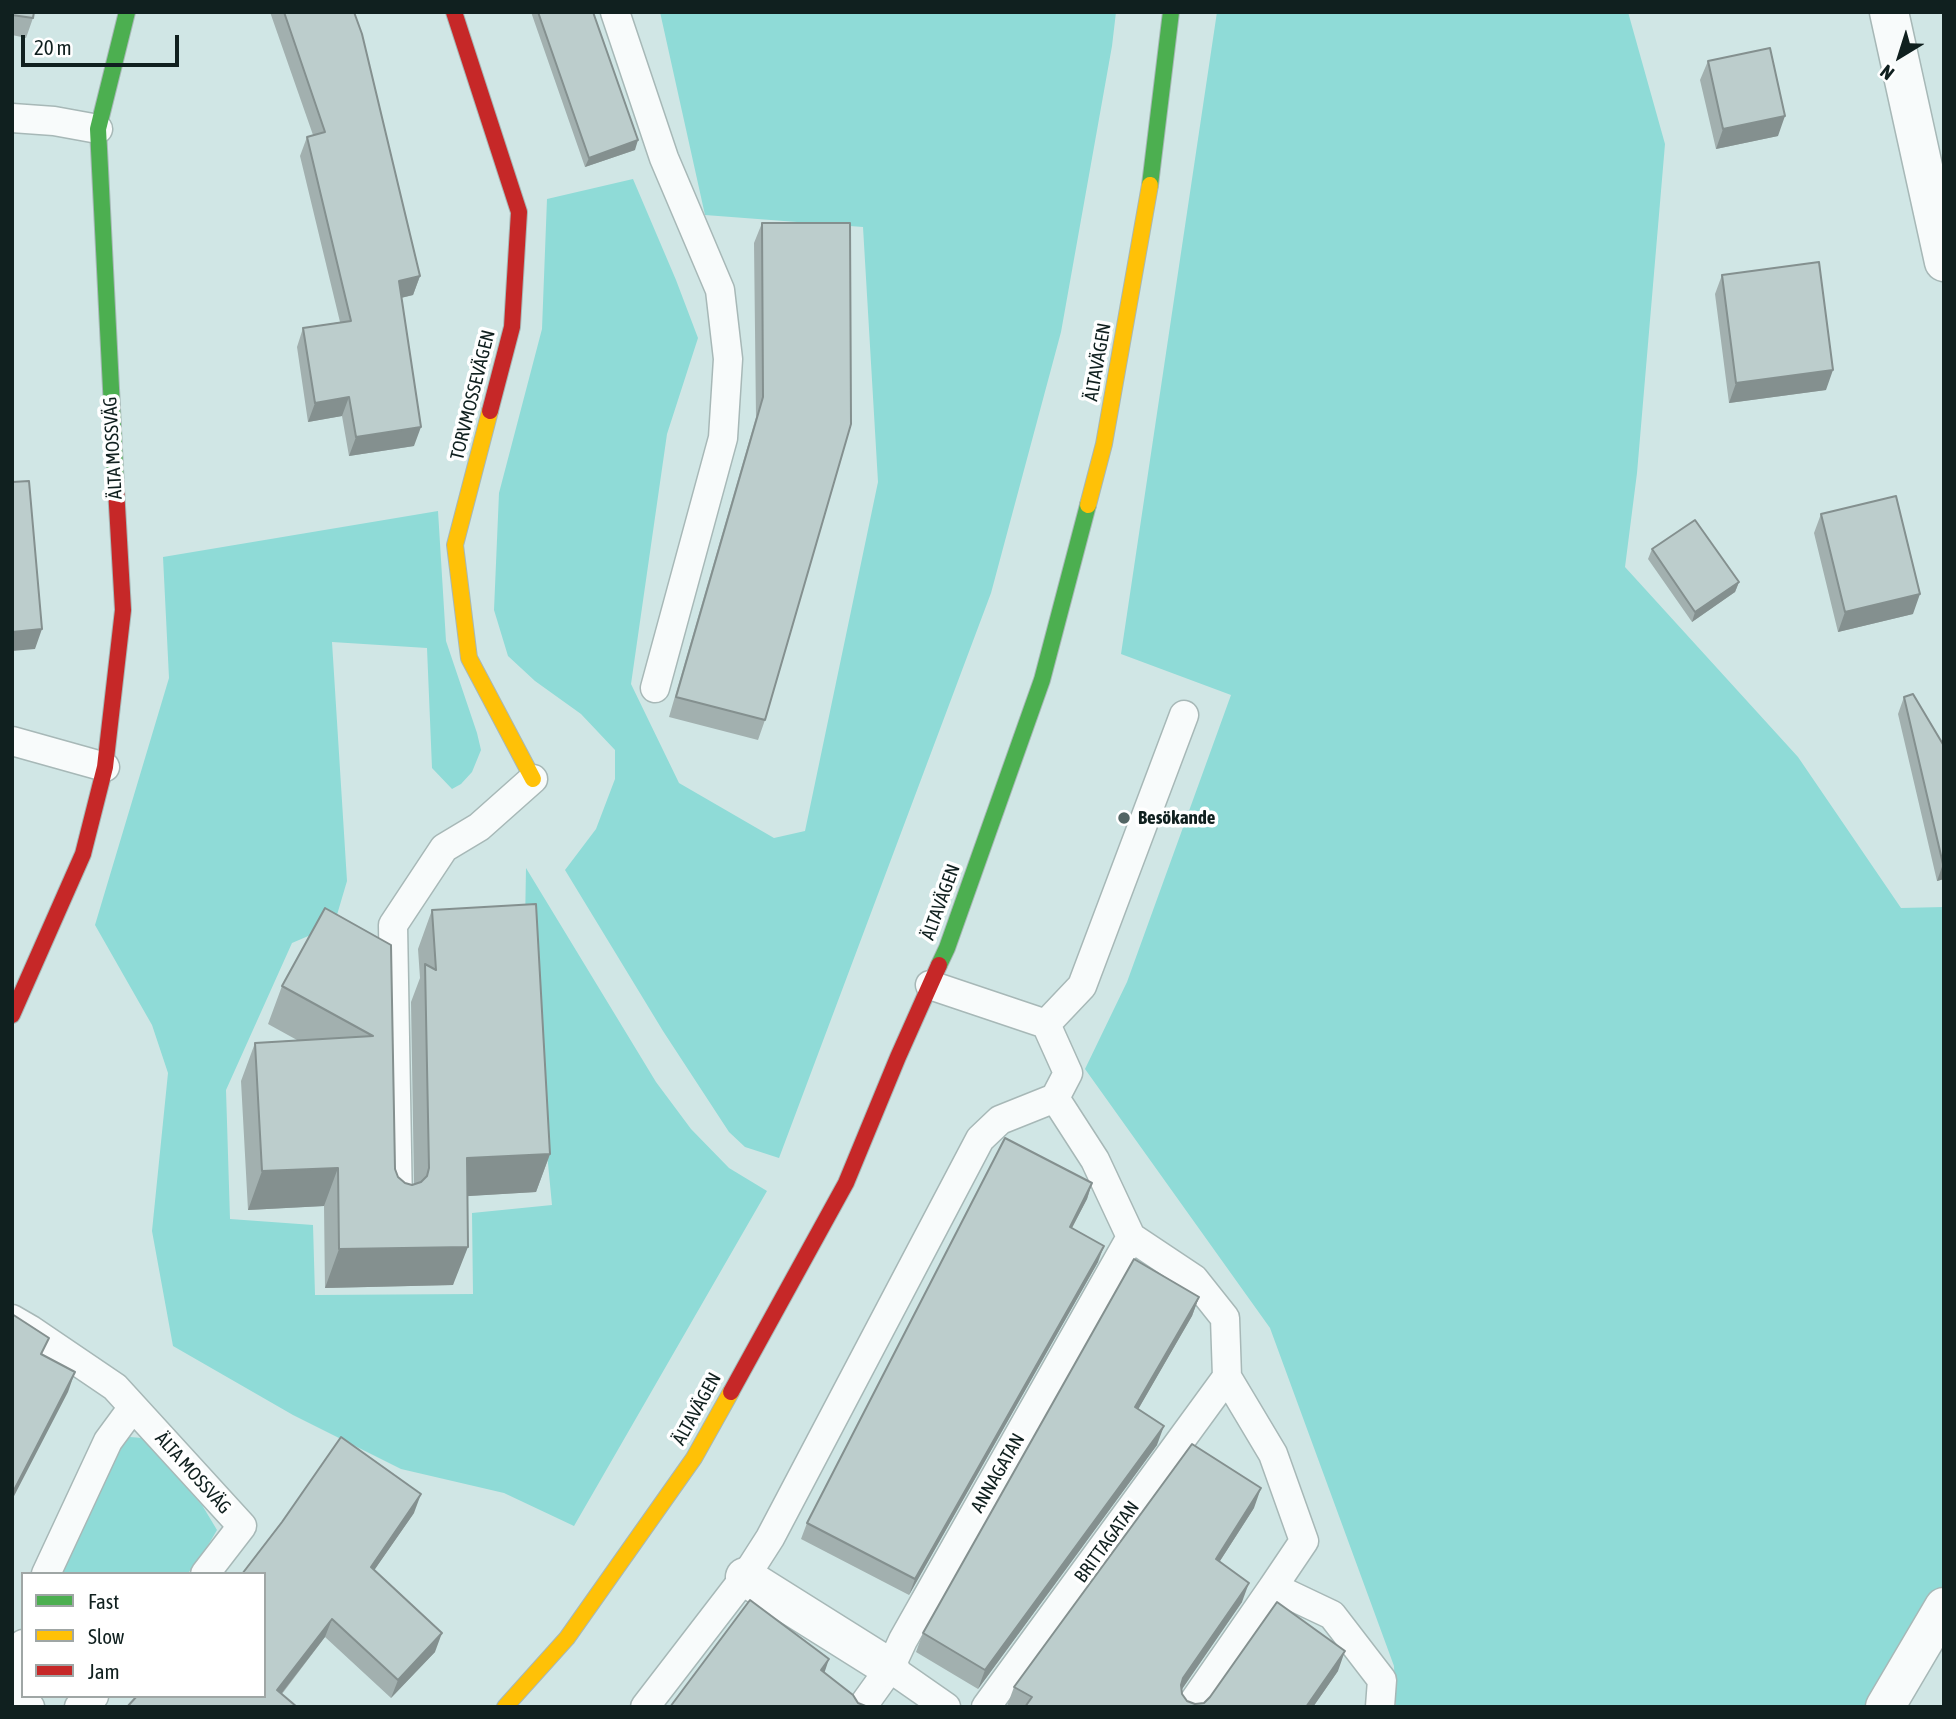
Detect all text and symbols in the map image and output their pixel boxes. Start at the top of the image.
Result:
scale bar [24,21,182,65]
north arrow [1865,21,1935,91]
text: 20 m [34,35,72,59]
text: N [1876,60,1898,85]
street label: ÄLTAVÄGEN [1080,321,1116,403]
street label: TORVMOSSEVÄGEN [446,328,500,462]
street label: ÄLTA MOSSVÄG [99,396,127,500]
place label: Besökande [1138,807,1215,829]
marker: Besökande [1116,810,1132,826]
street label: ÄLTAVÄGEN [917,861,965,943]
street label: ÄLTAVÄGEN [668,1369,726,1449]
street label: ÄLTA MOSSVÄG [150,1427,236,1519]
street label: ANNAGATAN [966,1429,1030,1517]
street label: BRITTAGATAN [1070,1497,1144,1587]
legend [21,1572,266,1698]
text: Fast [88,1589,119,1613]
text: Slow [88,1624,124,1648]
text: Jam [88,1659,120,1683]

